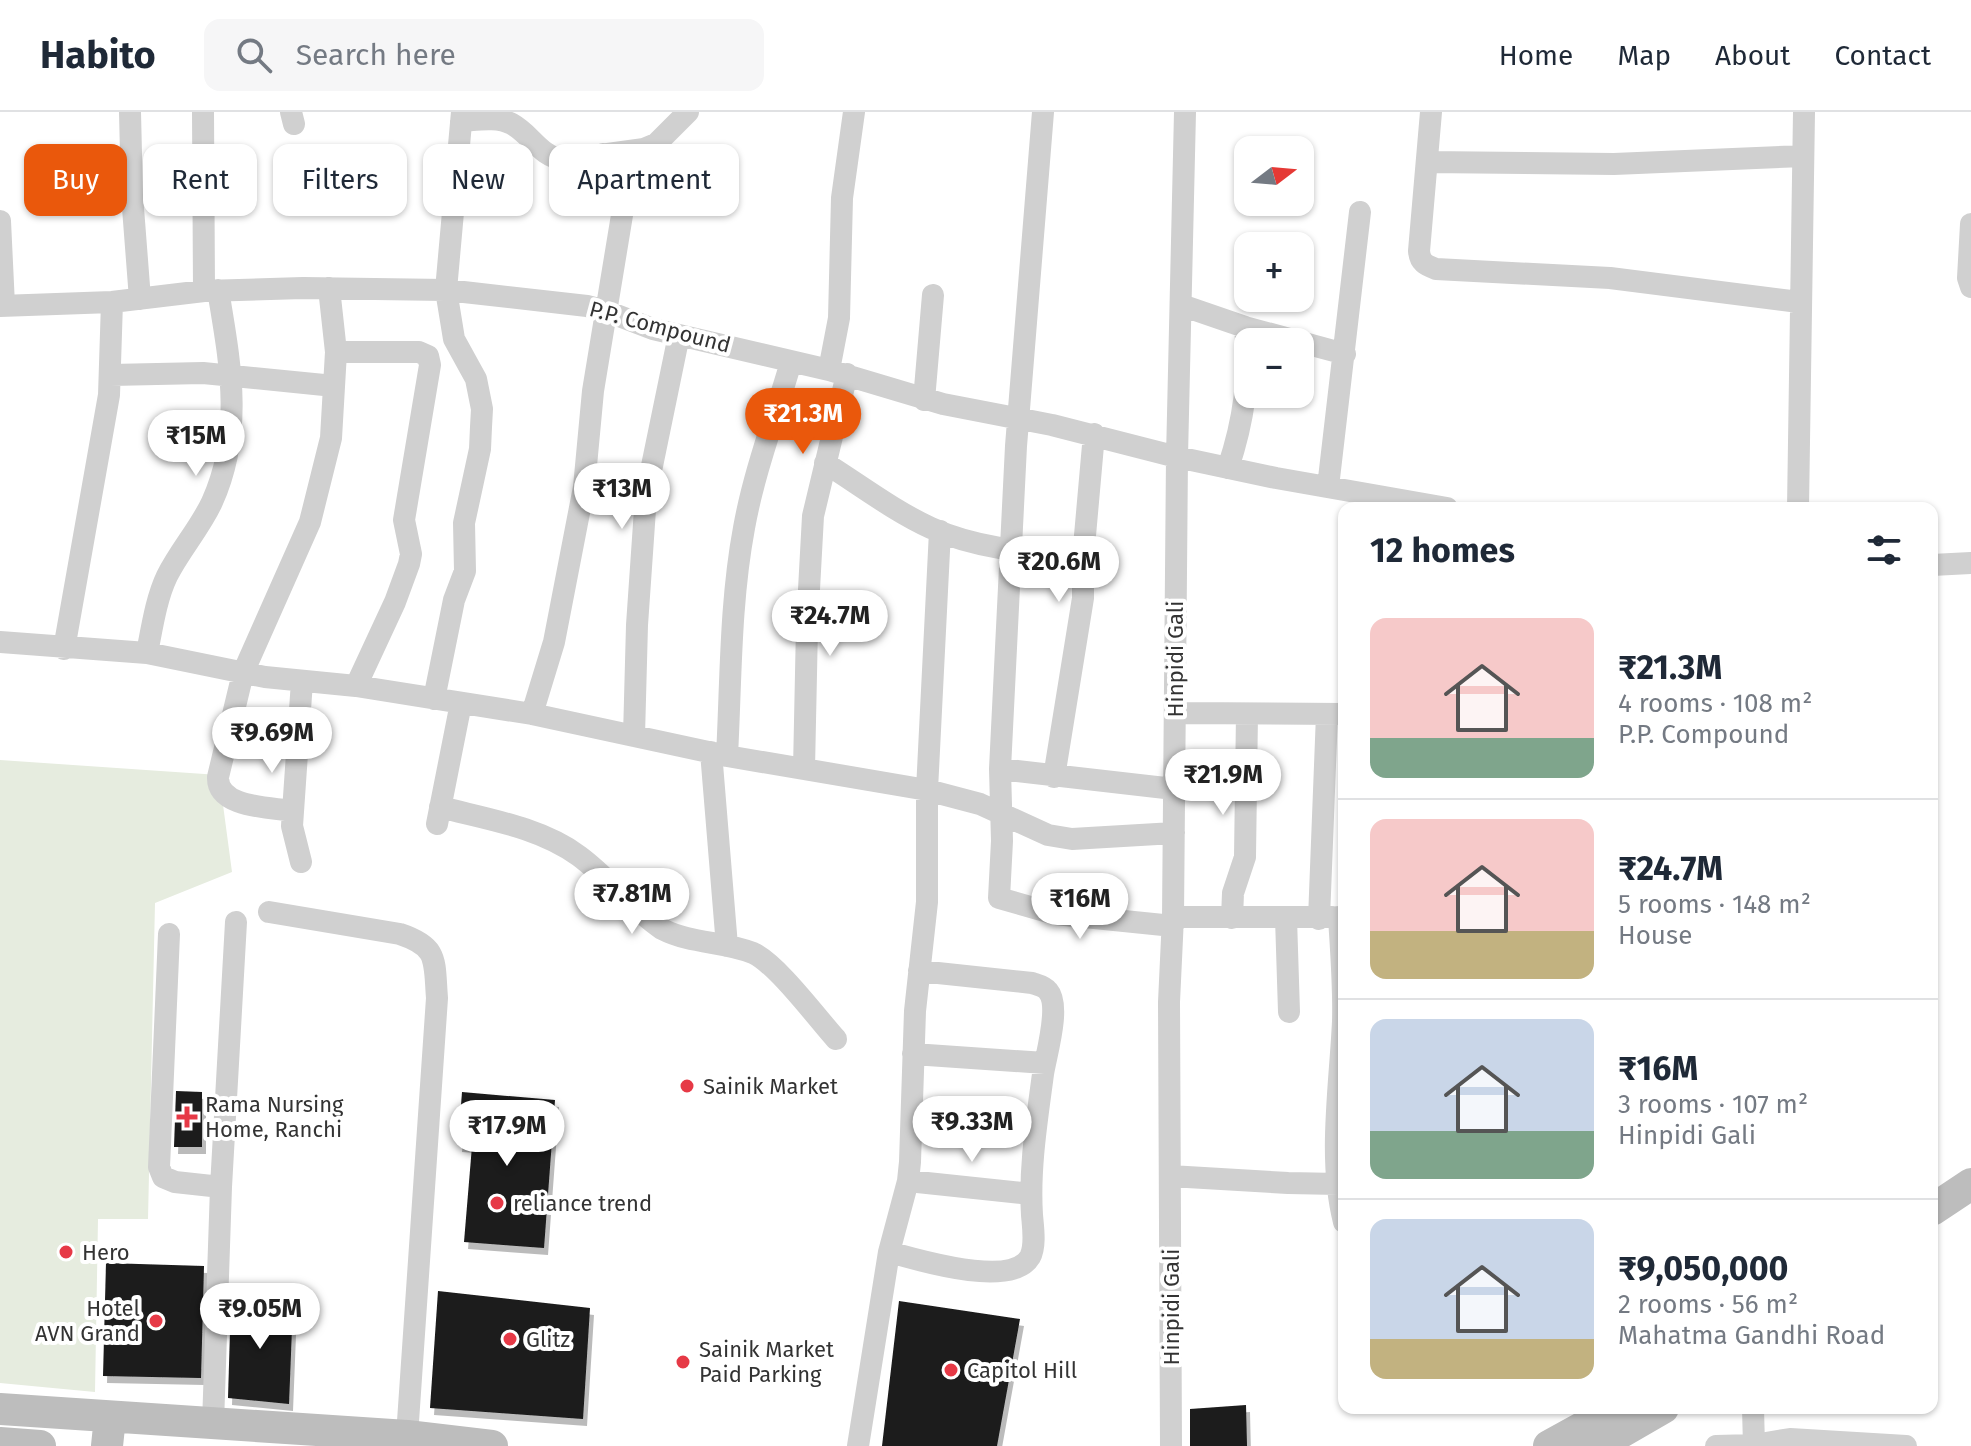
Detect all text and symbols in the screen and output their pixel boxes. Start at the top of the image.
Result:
search box [204,19,764,91]
text: Habito [40,32,156,78]
icon: search [232,33,276,77]
text: Search here [296,37,456,73]
text: Home [1499,39,1573,72]
text: Map [1617,39,1671,72]
text: About [1715,39,1790,72]
text: Contact [1834,39,1931,72]
north arrow [1234,136,1314,216]
map controls [1234,136,1314,408]
chip: Buy [24,144,127,216]
chip: Rent [143,144,257,216]
chip: Filters [273,144,407,216]
chip: New [423,144,533,216]
chip: Apartment [549,144,739,216]
button: + [1234,232,1314,312]
street label: P.P. Compound [586,295,734,359]
button: − [1234,328,1314,408]
pin: ₹21.3M [738,388,868,456]
text: ₹21.3M [763,398,843,429]
pin: ₹15M [149,410,243,478]
text: ₹15M [166,420,226,451]
pin: ₹13M [575,463,669,531]
text: ₹13M [592,473,652,504]
icon: filters [1862,528,1906,572]
text: 12 homes [1370,530,1515,571]
pin: ₹20.6M [994,536,1124,604]
text: ₹20.6M [1017,546,1101,577]
pin: ₹24.7M [765,590,895,658]
text: ₹24.7M [790,600,870,631]
street label: Hinpidi Gali [1162,601,1189,717]
text: ₹21.3M [1618,647,1722,688]
icon: home [1434,650,1530,746]
text: 4 rooms · 108 m² [1618,688,1812,719]
pin: ₹9.69M [207,707,337,775]
text: ₹9.69M [230,717,314,748]
text: P.P. Compound [1618,719,1789,750]
pin: ₹21.9M [1158,749,1288,817]
text: ₹21.9M [1183,759,1263,790]
text: ₹24.7M [1618,848,1723,889]
icon: home [1434,851,1530,947]
pin: ₹7.81M [567,868,697,936]
pin: ₹16M [1033,873,1127,941]
text: ₹7.81M [592,878,672,909]
text: ₹16M [1049,883,1111,914]
text: 5 rooms · 148 m² [1618,889,1811,920]
text: House [1618,920,1692,951]
text: ₹16M [1618,1048,1698,1089]
icon: home [1434,1051,1530,1147]
place label: Sainik Market [703,1073,838,1100]
marker: Sainik Market [678,1077,696,1095]
text: 3 rooms · 107 m² [1618,1089,1808,1120]
place label: Rama Nursing Home, Ranchi [205,1091,344,1143]
pin: ₹9.33M [907,1096,1037,1164]
pin: ₹17.9M [442,1100,572,1168]
marker: Rama Nursing Home, Ranchi [176,1106,198,1128]
text: ₹9.33M [931,1106,1013,1137]
text: ₹17.9M [468,1110,547,1141]
text: Hinpidi Gali [1618,1120,1756,1151]
place label: reliance trend [513,1190,652,1217]
marker: reliance trend [488,1194,506,1212]
place label: Hero [82,1239,130,1266]
marker: Hero [57,1243,75,1261]
text: ₹9,050,000 [1618,1248,1789,1289]
street label: Hinpidi Gali [1158,1249,1185,1365]
icon: home [1434,1251,1530,1347]
pin: ₹9.05M [195,1283,325,1351]
text: 2 rooms · 56 m² [1618,1289,1798,1320]
text: ₹9.05M [218,1293,302,1324]
place label: Hotel AVN Grand [35,1295,140,1347]
marker: Hotel AVN Grand [147,1312,165,1330]
text: Mahatma Gandhi Road [1618,1320,1885,1351]
place label: Glitz [526,1326,570,1353]
marker: Glitz [501,1330,519,1348]
place label: Sainik Market Paid Parking [699,1336,834,1388]
marker: Sainik Market Paid Parking [674,1353,692,1371]
place label: Capitol Hill [967,1357,1077,1384]
marker: Capitol Hill [942,1361,960,1379]

